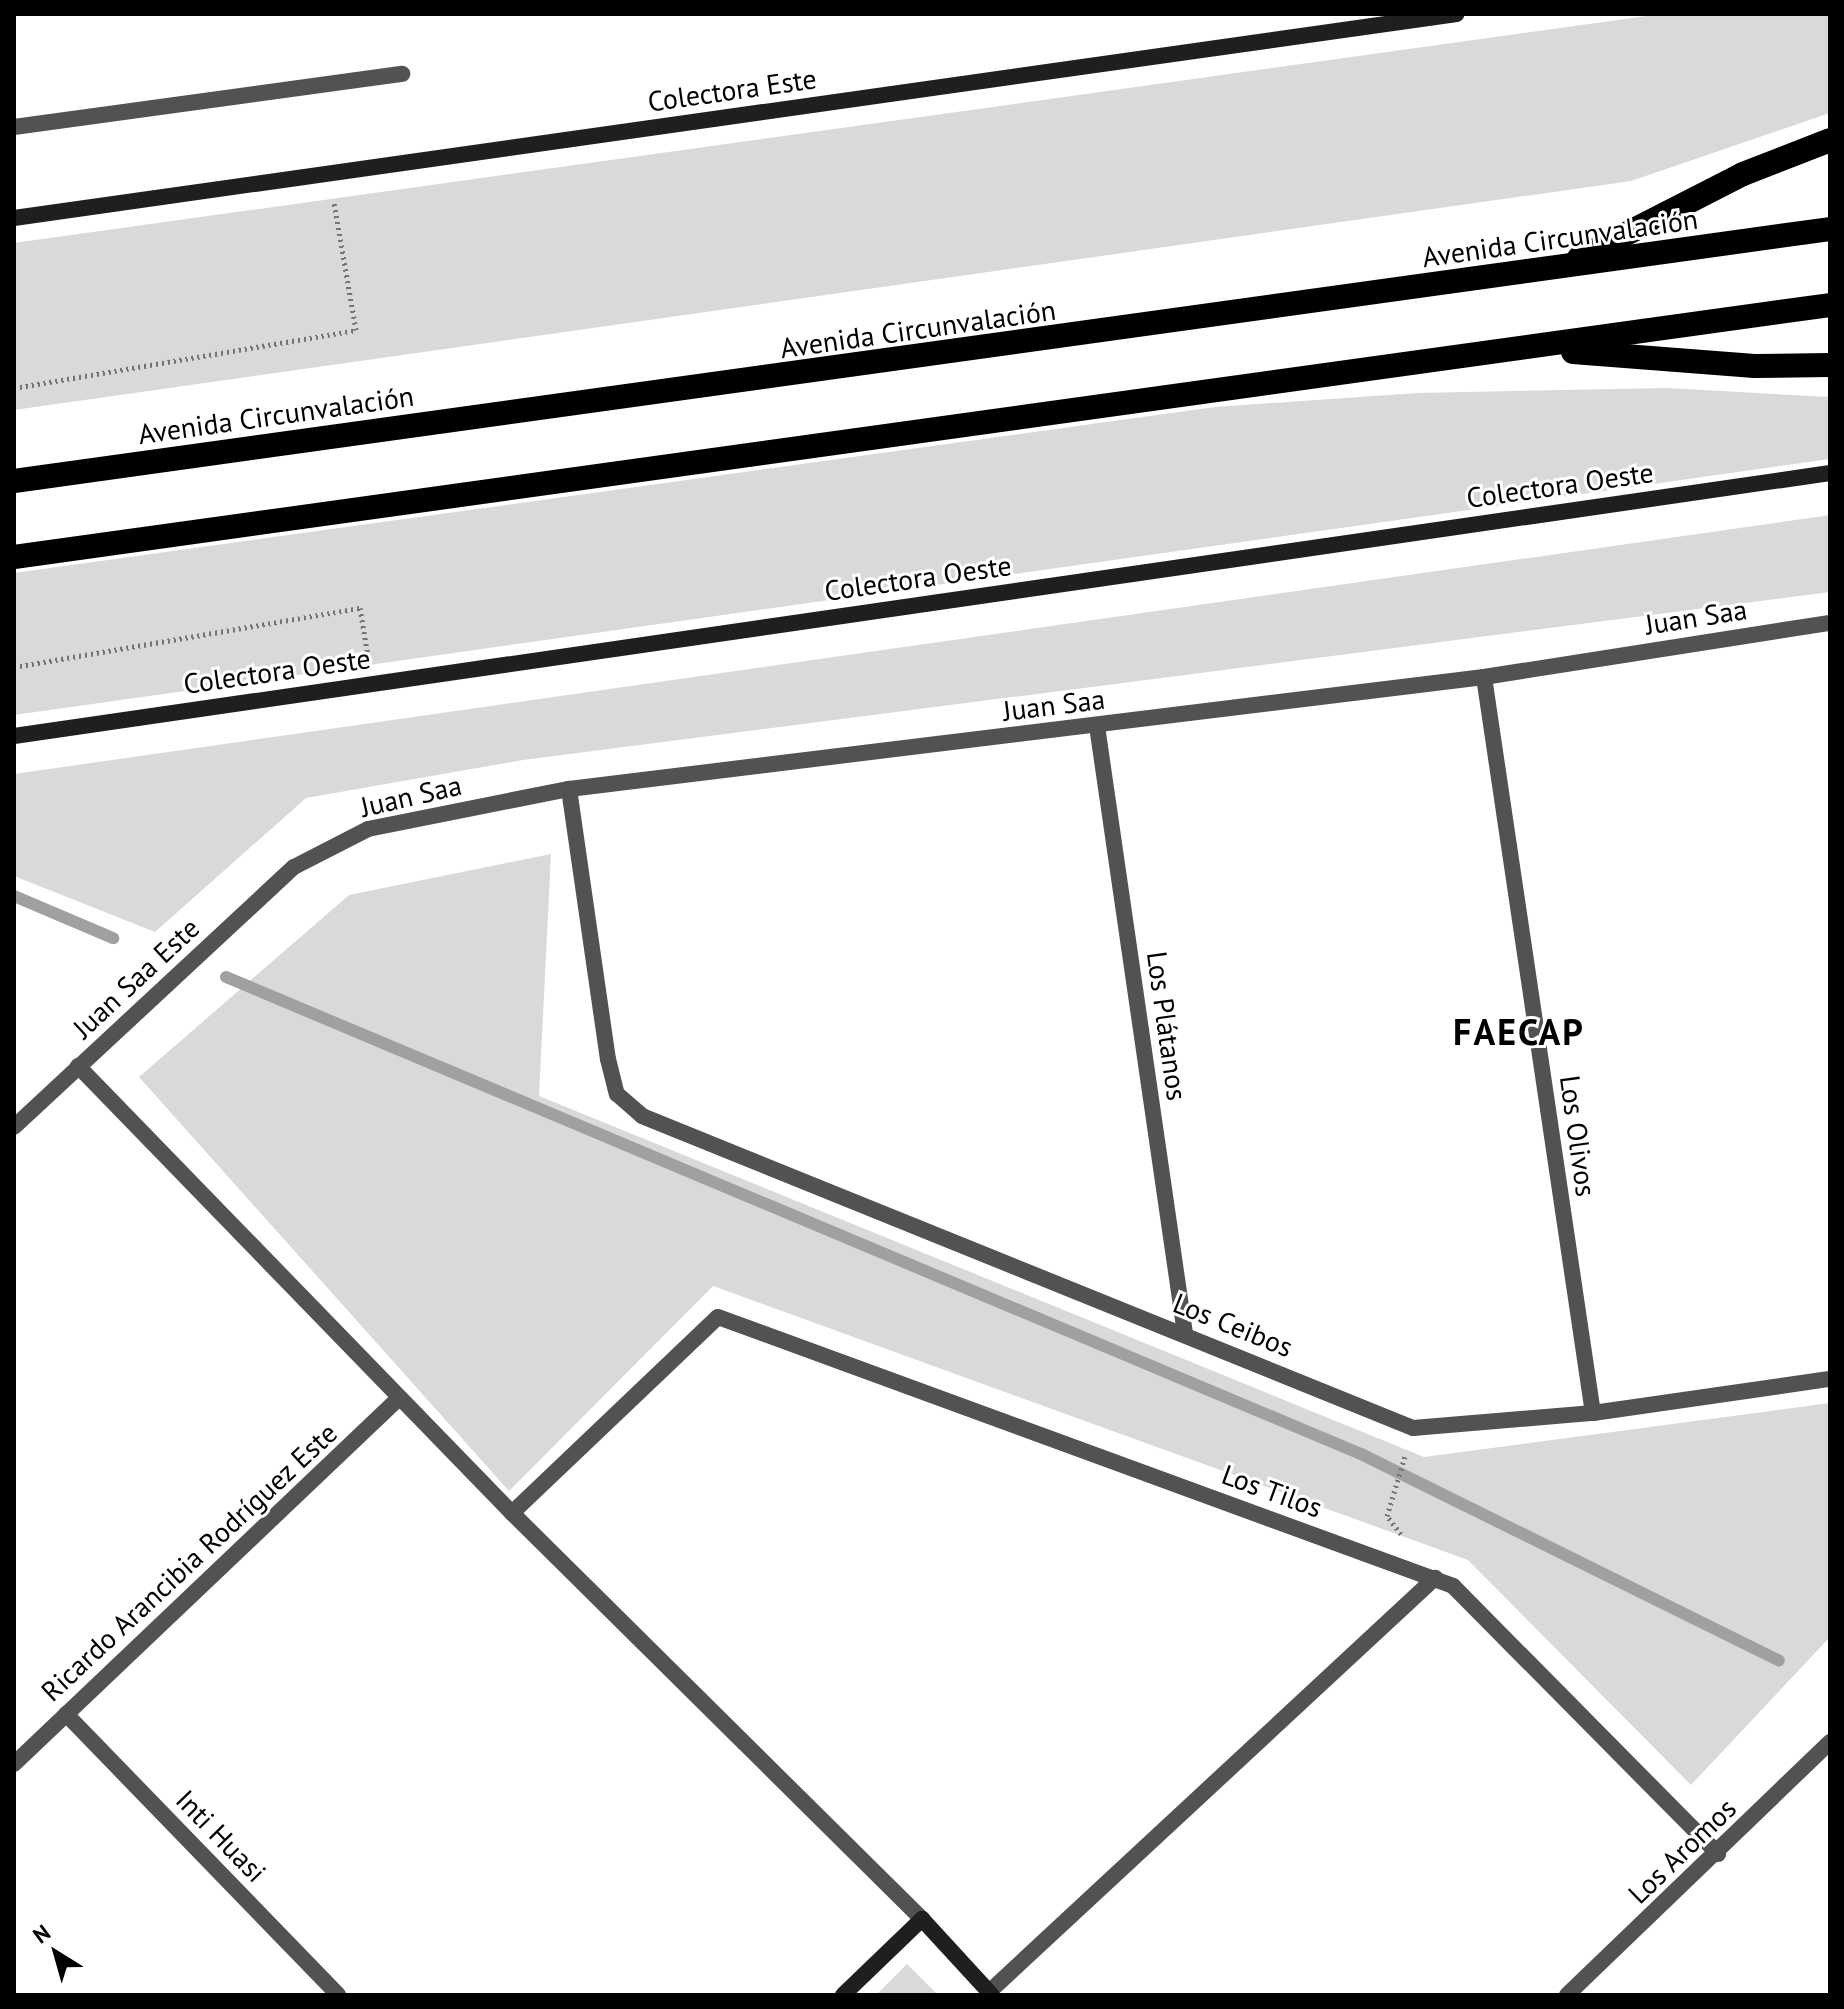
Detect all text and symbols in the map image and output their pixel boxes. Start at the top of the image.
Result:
street label: Colectora Este [645,62,819,118]
street label: Avenida Circunvalación [1420,202,1700,274]
street label: Avenida Circunvalación [778,293,1058,365]
street label: Avenida Circunvalación [136,379,416,451]
street label: Colectora Oeste [1464,455,1656,515]
street label: Colectora Oeste [822,548,1014,608]
street label: Juan Saa [1643,592,1749,642]
street label: Colectora Oeste [181,641,373,701]
street label: Juan Saa [1001,682,1107,728]
street label: Juan Saa [357,768,465,824]
street label: Juan Saa Este [66,911,206,1045]
street label: Los Plátanos [1140,949,1194,1103]
district label: FAECAP [1453,1010,1585,1054]
street label: Los Olivos [1553,1073,1603,1199]
street label: Los Ceibos [1168,1286,1298,1364]
street label: Ricardo Arancibia Rodríguez Este [34,1415,344,1709]
street label: Los Tilos [1217,1457,1327,1525]
street label: Inti Huasi [169,1783,273,1889]
street label: Los Aromos [1621,1791,1743,1911]
north arrow [16,1913,96,1993]
text: N [27,1918,56,1949]

